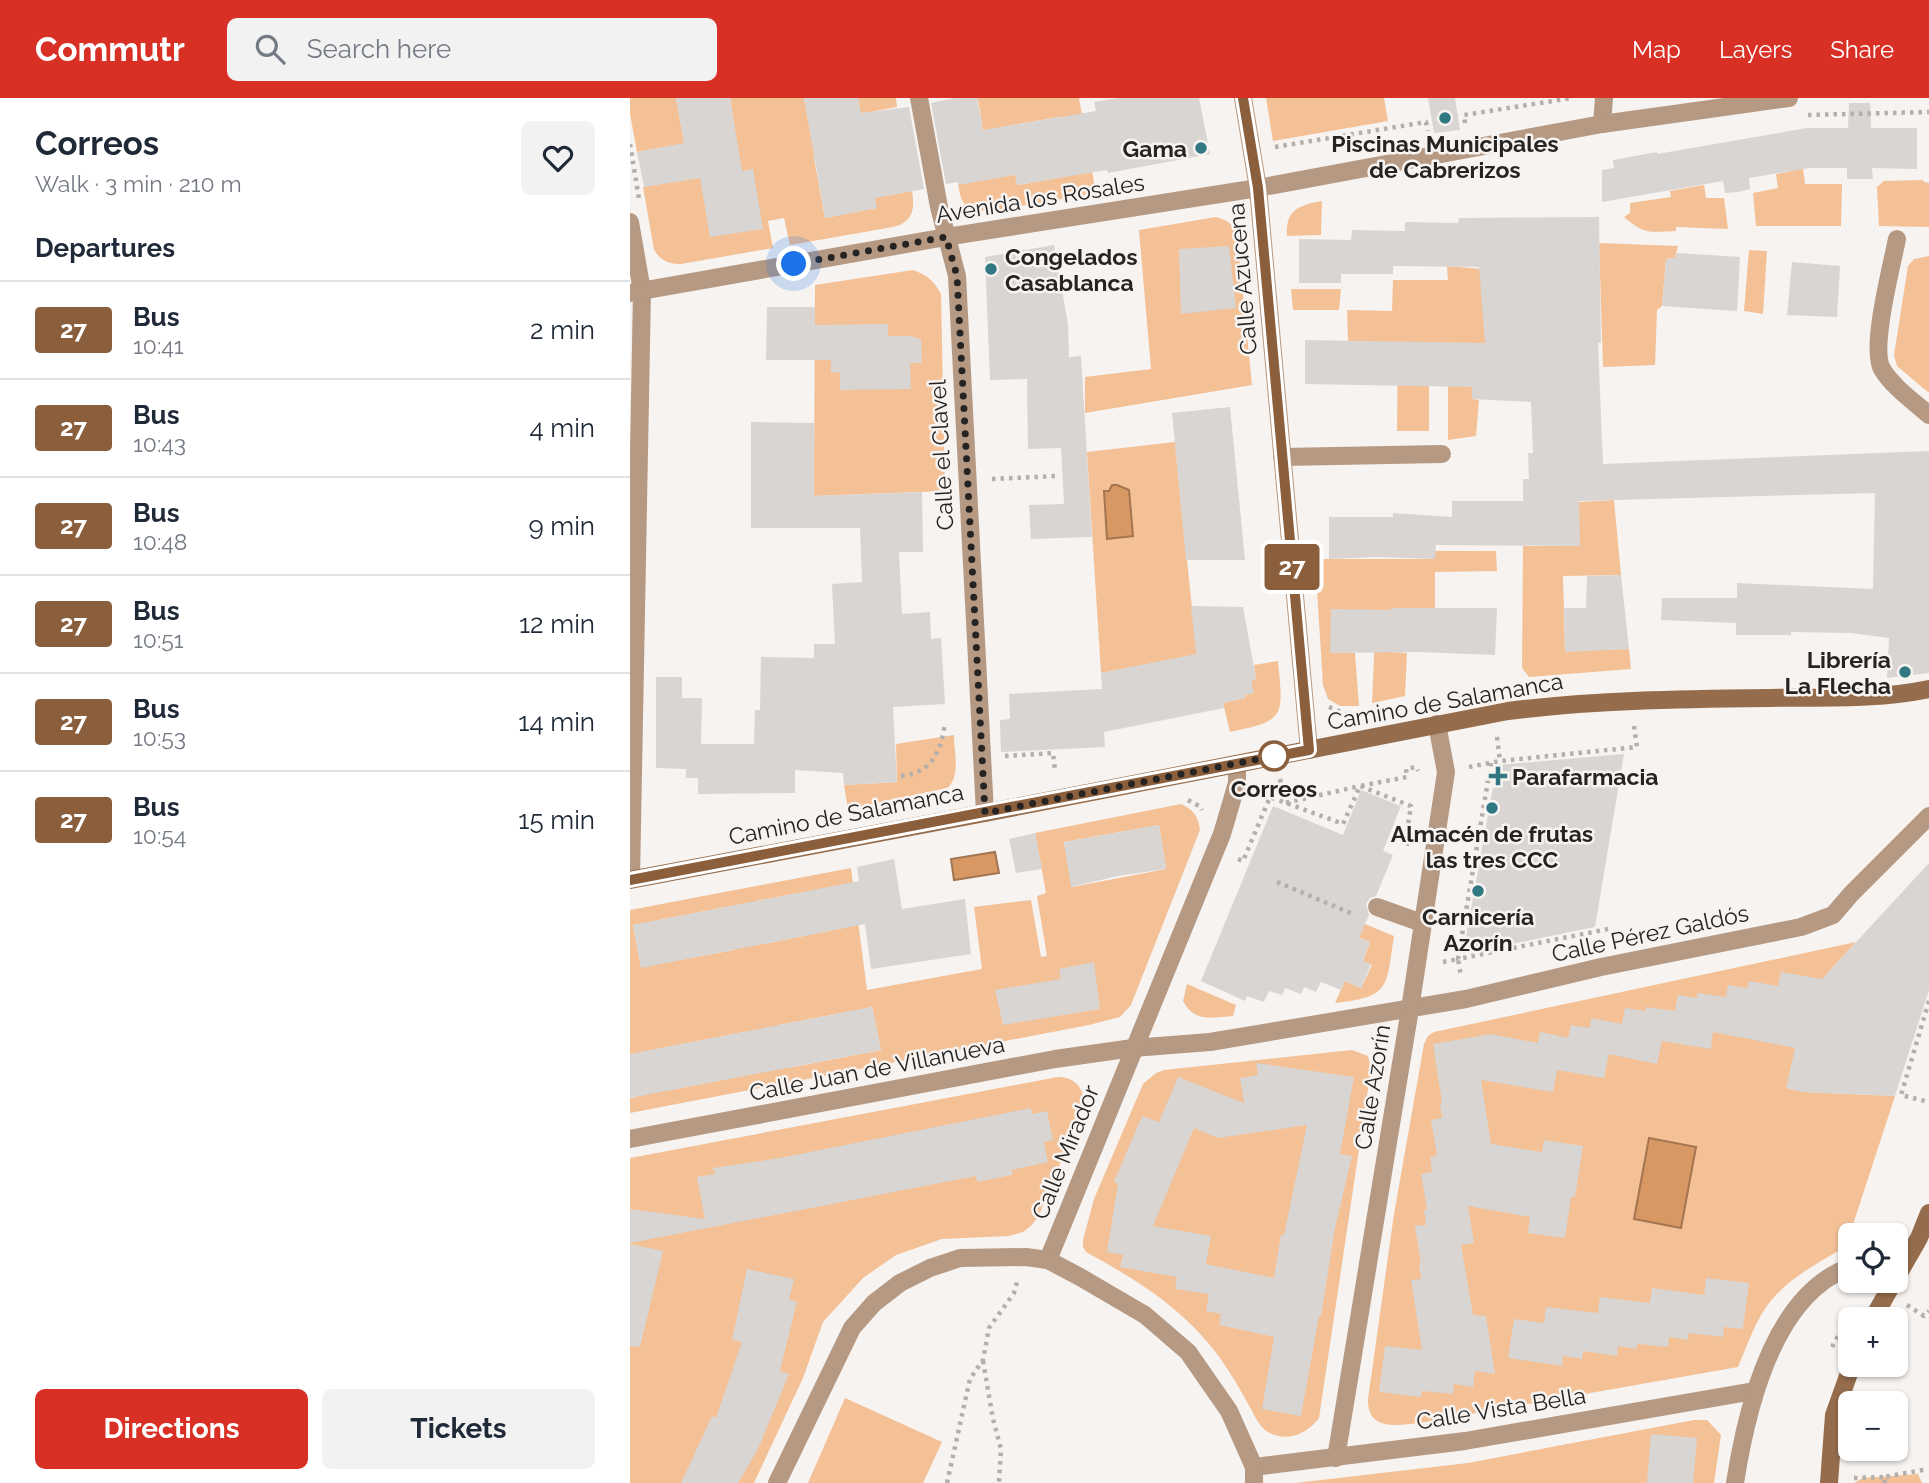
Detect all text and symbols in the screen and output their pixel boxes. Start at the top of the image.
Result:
search box [227,18,717,81]
text: Commutr [35,30,185,69]
icon: search [251,30,289,68]
text: Search here [307,34,451,64]
text: Map [1632,35,1681,64]
text: Layers [1719,35,1792,64]
text: Share [1830,35,1894,64]
marker: Piscinas Municipales de Cabrerizos [1437,110,1453,126]
button: heart [521,121,595,195]
text: Correos [35,124,159,163]
place label: Piscinas Municipales de Cabrerizos [1331,130,1559,183]
place label: Gama [1123,135,1187,162]
marker: Gama [1193,140,1209,156]
street label: Avenida los Rosales [934,168,1146,228]
text: Walk · 3 min · 210 m [35,170,242,197]
street label: Calle Azucena [1222,202,1262,356]
text: Departures [35,233,175,263]
place label: Congelados Casablanca [1005,243,1138,296]
your location [776,246,811,281]
marker: Congelados Casablanca [983,261,999,277]
text: Bus [133,302,180,332]
text: 27 [60,315,87,344]
text: 2 min [530,315,595,345]
text: 10:41 [133,332,184,359]
street label: Calle el Clavel [924,378,958,531]
text: Bus [133,400,180,430]
text: 27 [60,413,87,442]
text: 4 min [529,413,595,443]
text: 10:43 [133,430,186,457]
text: Bus [133,498,180,528]
text: 27 [60,511,87,540]
text: 9 min [528,511,595,541]
text: 10:48 [133,528,187,555]
line badge: 27 [1260,544,1324,590]
text: 27 [1279,552,1306,581]
text: Bus [133,596,180,626]
text: 27 [60,609,87,638]
text: 12 min [519,609,595,639]
text: 10:51 [133,626,184,653]
place label: Librería La Flecha [1785,646,1891,699]
marker: Librería La Flecha [1897,664,1913,680]
street label: Camino de Salamanca [1325,667,1565,735]
text: Bus [133,694,180,724]
text: 27 [60,707,87,736]
text: 14 min [518,707,595,737]
text: 10:53 [133,724,186,751]
marker: Correos [1259,741,1289,771]
place label: Parafarmacia [1512,763,1659,790]
marker: Parafarmacia [1490,768,1506,784]
place label: Correos [1231,775,1317,802]
street label: Camino de Salamanca [726,778,966,850]
text: Bus [133,792,180,822]
marker: Almacén de frutas las tres CCC [1484,800,1500,816]
text: 27 [60,805,87,834]
text: 15 min [518,805,595,835]
place label: Almacén de frutas las tres CCC [1391,820,1593,873]
text: 10:54 [133,822,186,849]
marker: Carnicería Azorín [1470,883,1486,899]
street label: Calle Pérez Galdós [1549,899,1751,967]
place label: Carnicería Azorín [1422,903,1534,956]
street label: Calle Azorín [1349,1023,1395,1151]
street label: Calle Juan de Villanueva [747,1030,1007,1106]
street label: Calle Mirador [1026,1081,1104,1223]
map controls [1838,1223,1908,1461]
button: locate [1838,1223,1908,1293]
button: + [1838,1307,1908,1377]
street label: Calle Vista Bella [1414,1381,1588,1435]
button: Directions [35,1389,308,1469]
button: Tickets [322,1389,595,1469]
button: − [1838,1391,1908,1461]

